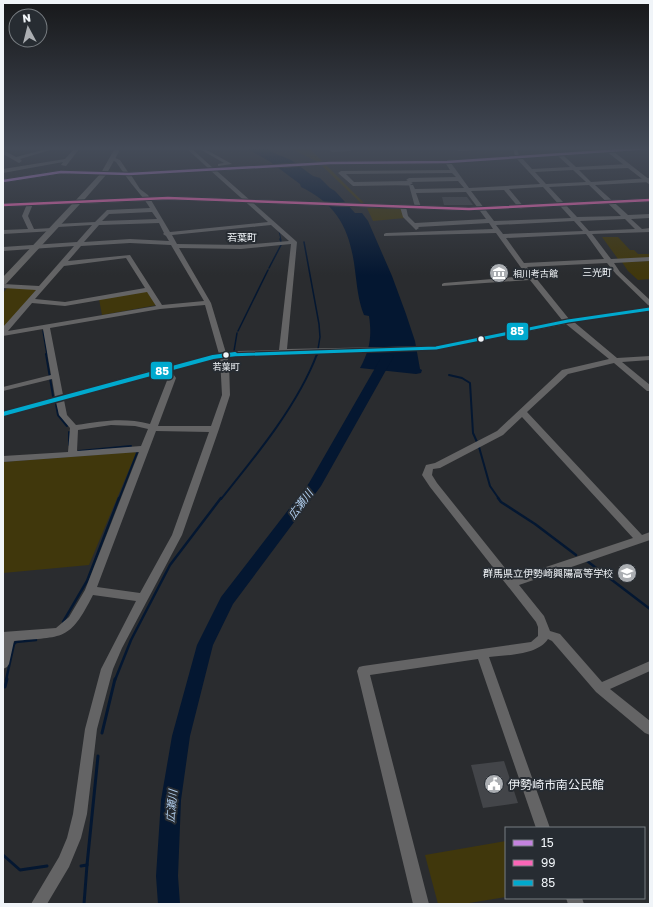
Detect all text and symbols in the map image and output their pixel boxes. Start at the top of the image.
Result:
north arrow [8,8,48,48]
text: N [22,11,32,25]
district label: 若葉町 [227,231,257,243]
museum icon: 相川考古館 [488,262,510,284]
district label: 三光町 [582,266,612,278]
place label: 相川考古館 [513,268,558,279]
line badge: 85 [506,322,529,341]
text: 85 [510,324,524,337]
unlabelled marker [476,334,486,344]
marker: 若葉町 [221,350,231,360]
line badge: 85 [150,361,173,380]
place label: 若葉町 [212,361,240,372]
text: 85 [155,364,169,377]
water label: 広瀬川 [285,486,316,521]
school or university icon: 群馬県立伊勢崎興陽高等学校 [616,562,638,584]
place label: 群馬県立伊勢崎興陽高等学校 [483,567,613,579]
public building icon: 伊勢崎市南公民館 [483,773,505,795]
place label: 伊勢崎市南公民館 [508,777,604,792]
water label: 広瀬川 [163,788,179,823]
legend [505,827,645,899]
text: 15 [541,835,554,850]
text: 99 [541,855,556,870]
text: 85 [541,875,555,890]

